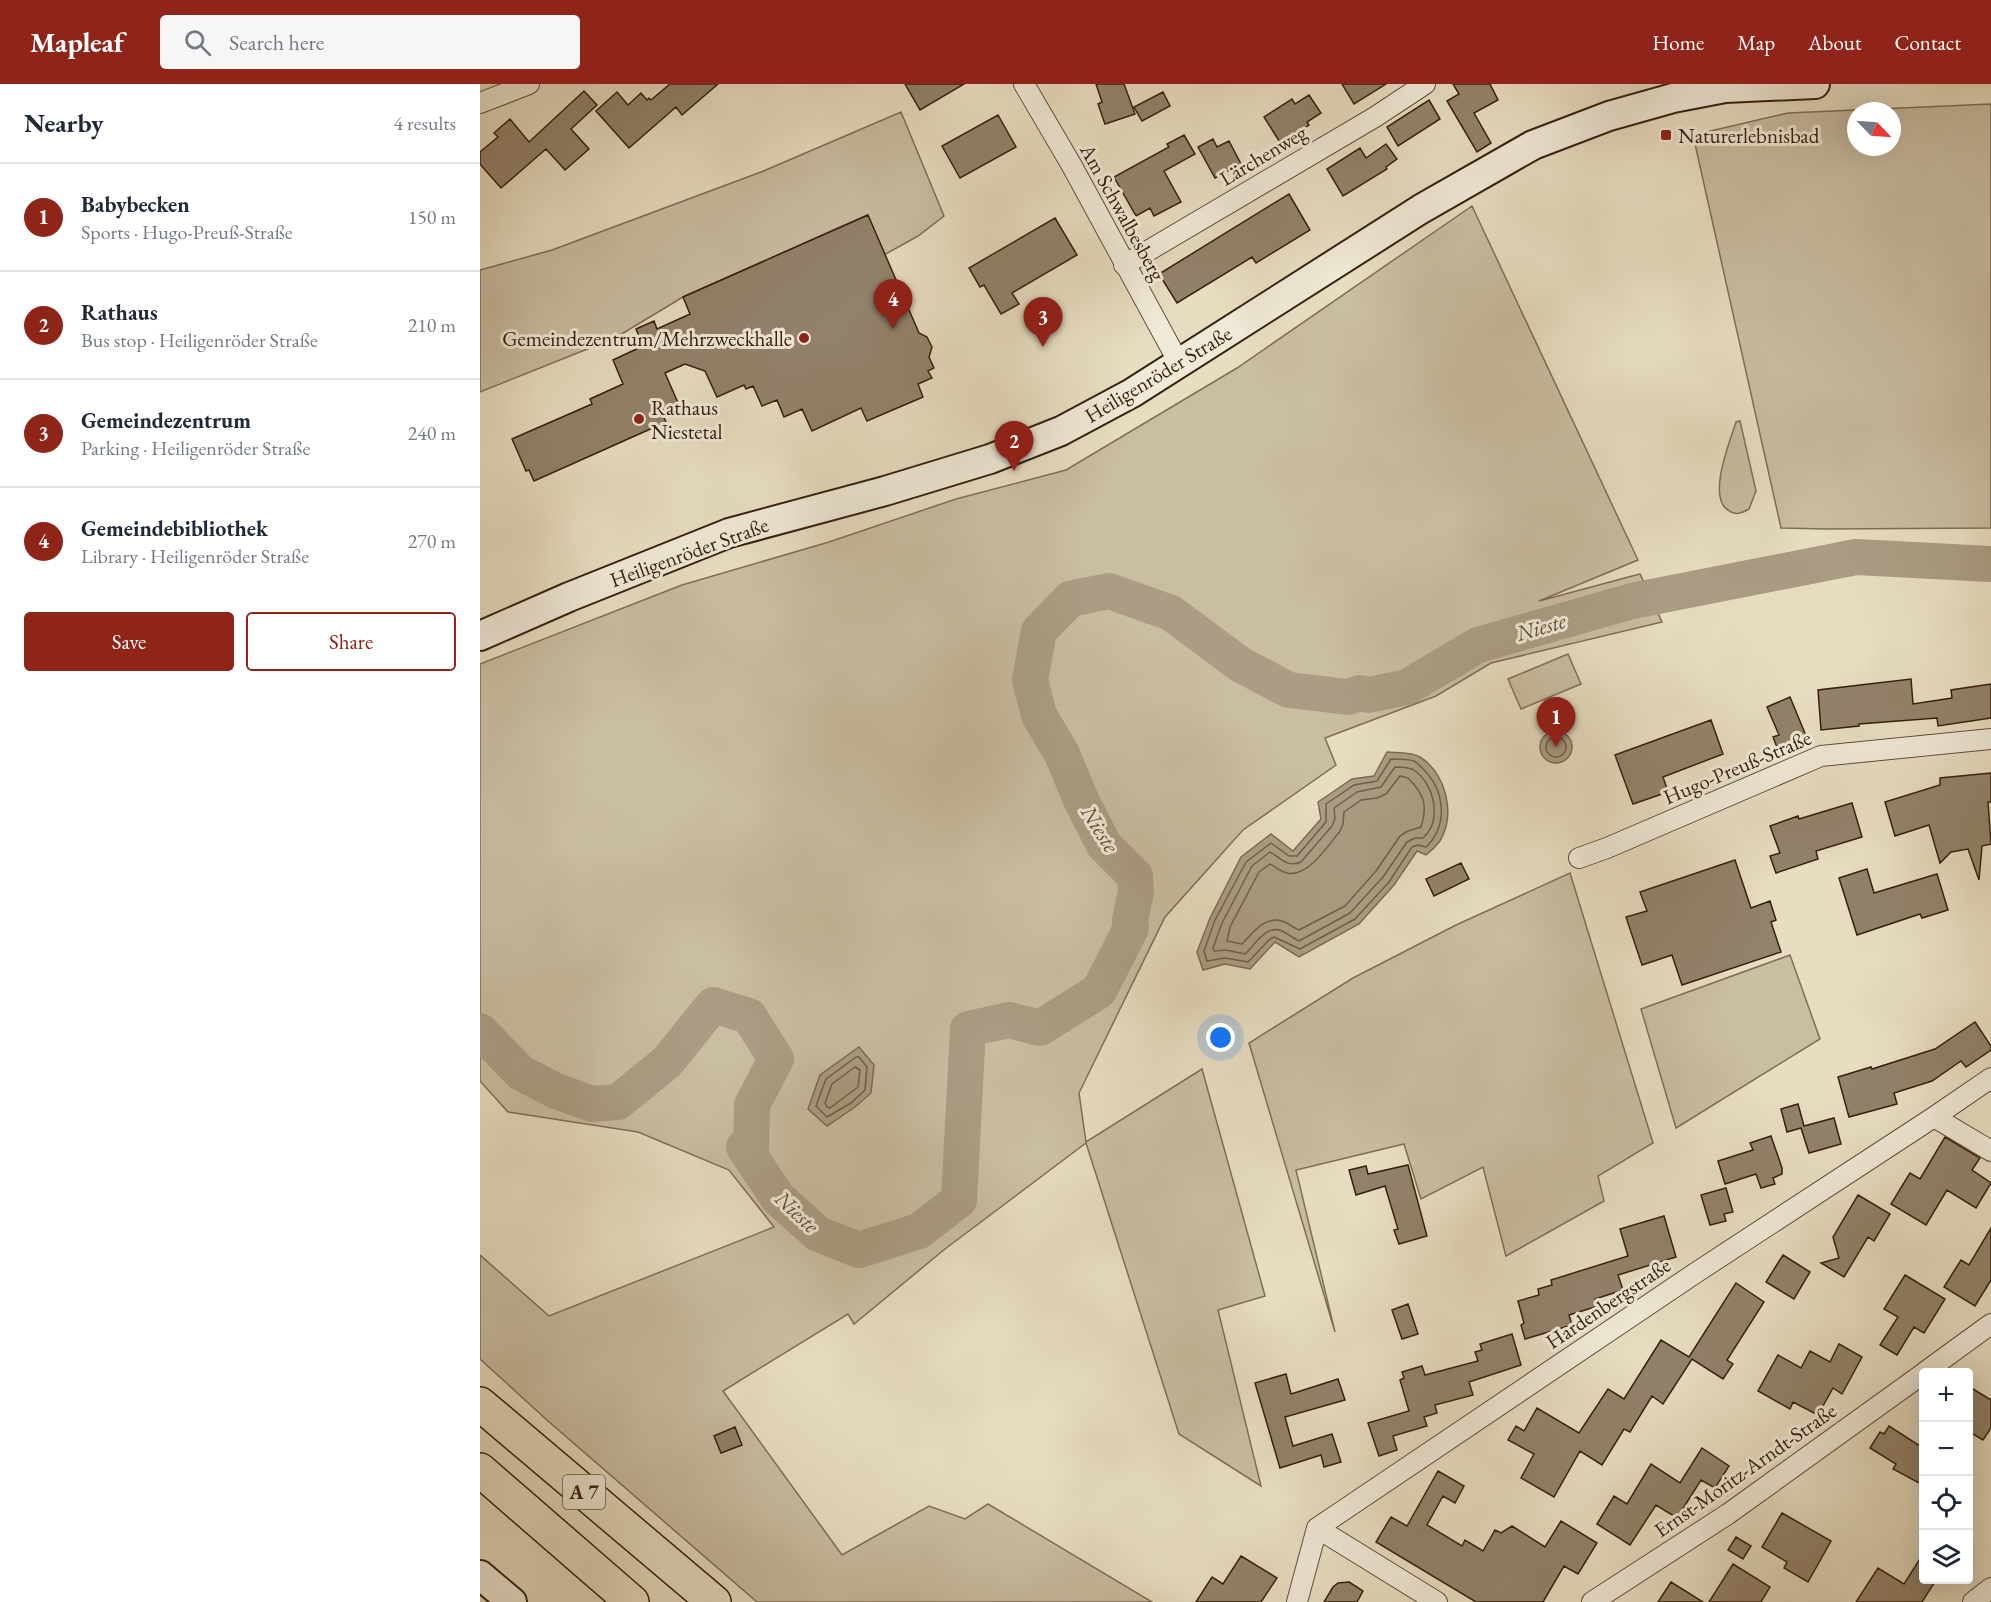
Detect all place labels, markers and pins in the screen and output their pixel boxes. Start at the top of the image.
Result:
place label: Naturerlebnisbad [1678,122,1820,149]
marker: Naturerlebnisbad [1659,128,1673,142]
pin: 4 [874,280,912,329]
pin: 3 [1024,298,1062,347]
place label: Gemeindezentrum/Mehrzweckhalle [502,325,792,352]
marker: Gemeindezentrum/Mehrzweckhalle [797,331,811,345]
place label: Rathaus Niestetal [651,394,723,445]
marker: Rathaus Niestetal [632,412,646,426]
pin: 2 [994,422,1034,471]
pin: 1 [1536,698,1576,747]

